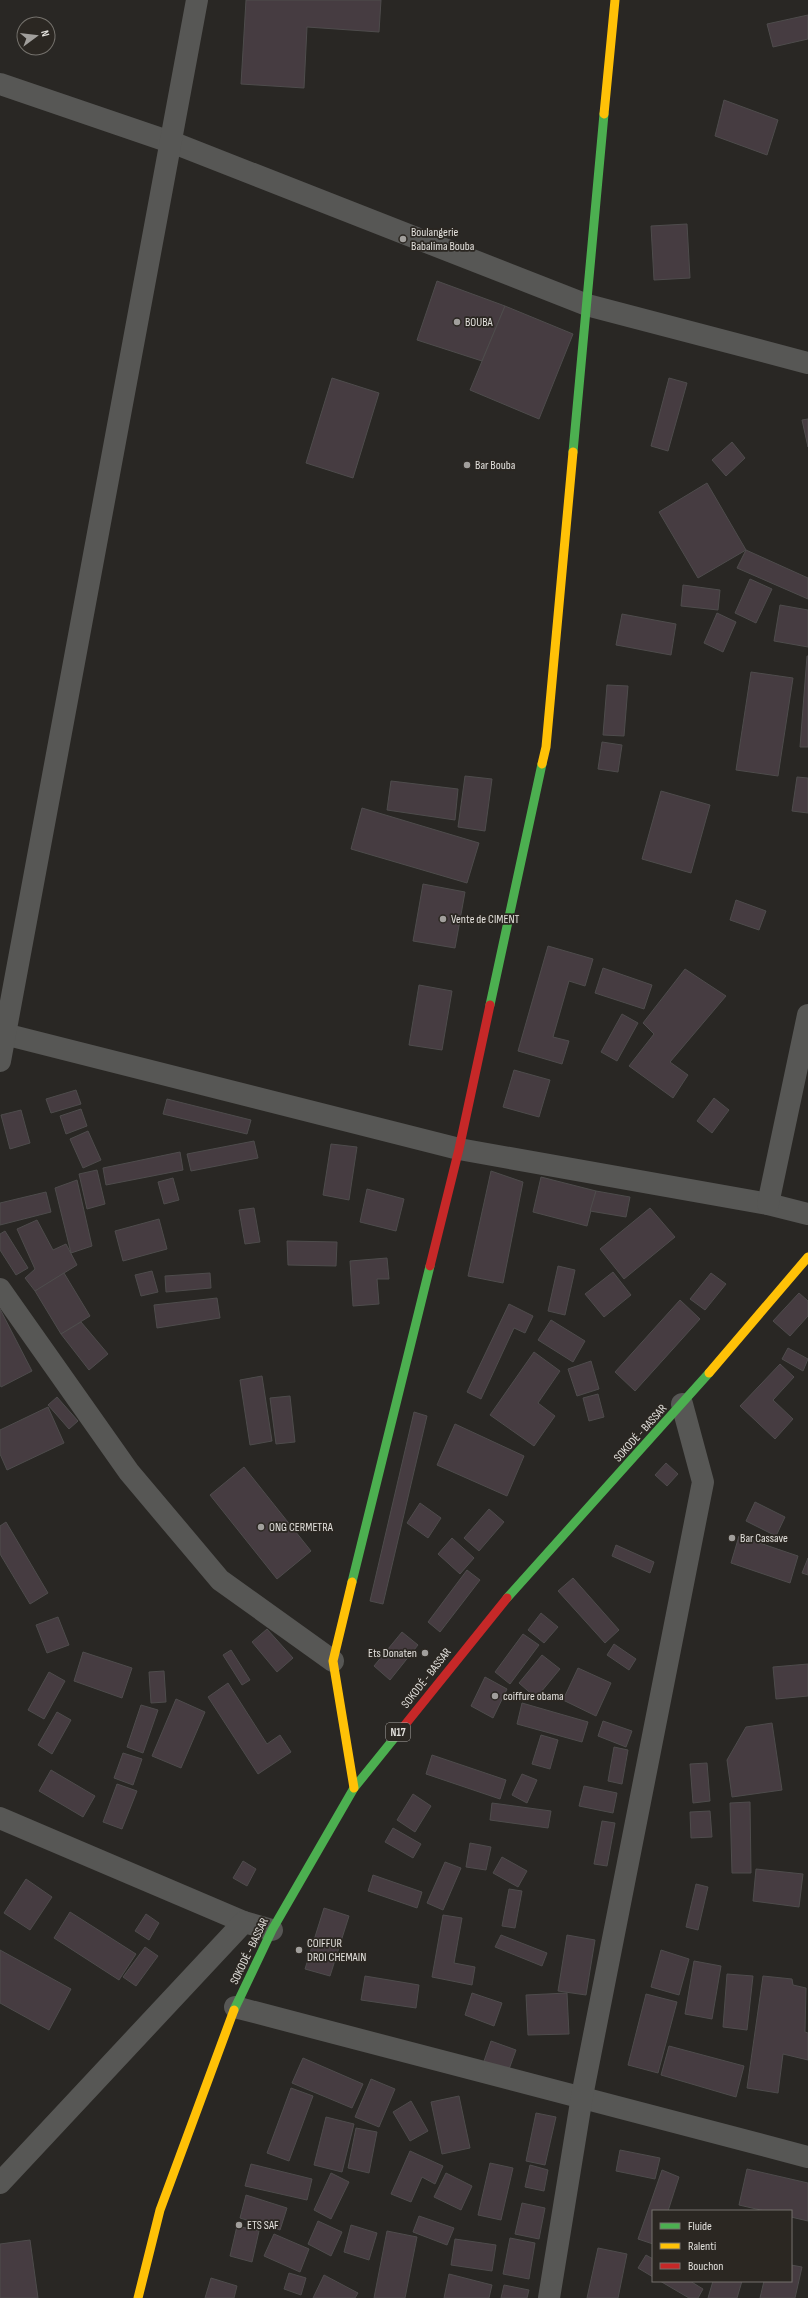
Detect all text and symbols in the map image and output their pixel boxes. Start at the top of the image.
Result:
north arrow [16,16,56,56]
text: N [38,29,52,38]
place label: Boulangerie Babalima Bouba [411,225,475,254]
marker: Boulangerie Babalima Bouba [398,234,408,244]
place label: BOUBA [465,315,494,330]
marker: BOUBA [452,317,462,327]
place label: Bar Bouba [475,458,516,473]
marker: Bar Bouba [462,460,472,470]
place label: Vente de CIMENT [451,912,520,927]
marker: Vente de CIMENT [438,914,448,924]
street label: SOKODÉ - BASSAR [611,1401,671,1465]
place label: ONG CERMETRA [269,1520,334,1535]
marker: ONG CERMETRA [256,1522,266,1532]
place label: Bar Cassave [740,1531,788,1546]
marker: Bar Cassave [727,1533,737,1543]
street label: SOKODÉ - BASSAR [398,1645,455,1711]
place label: Ets Donaten [368,1646,417,1661]
marker: Ets Donaten [420,1648,430,1658]
place label: coiffure obama [503,1689,564,1704]
marker: coiffure obama [490,1691,500,1701]
road number: N17 [386,1723,410,1741]
street label: SOKODÉ - BASSAR [227,1915,272,1987]
place label: COIFFUR DROI CHEMAIN [307,1936,366,1965]
marker: COIFFUR DROI CHEMAIN [294,1945,304,1955]
legend [652,2210,792,2282]
place label: ETS SAF [247,2218,279,2233]
text: Fluide [688,2219,712,2234]
marker: ETS SAF [234,2220,244,2230]
text: Ralenti [688,2239,716,2254]
text: Bouchon [688,2259,723,2274]

